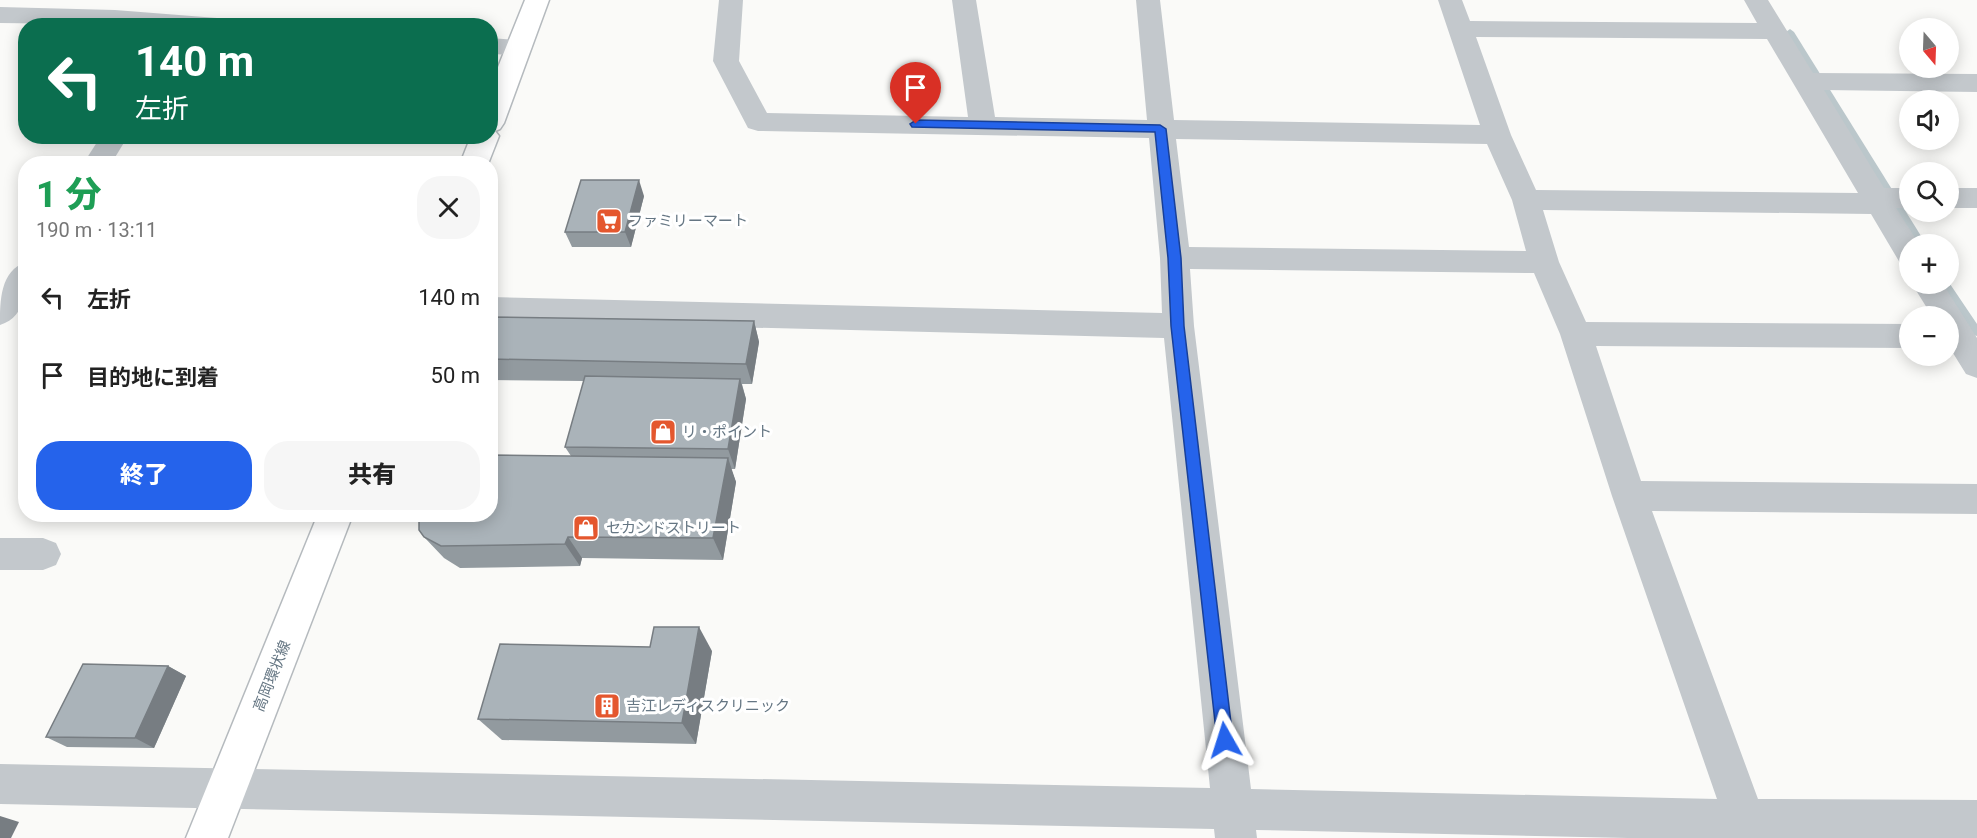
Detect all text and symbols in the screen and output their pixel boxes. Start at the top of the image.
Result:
north arrow [1899,18,1959,78]
map controls [1899,18,1959,366]
text: 140 m [135,37,254,86]
icon: left [36,42,114,120]
pin [890,62,941,124]
icon: arrive [899,71,932,104]
button: sound [1899,90,1959,150]
text: 左折 [135,93,189,125]
button: search [1899,162,1959,222]
text: 1 分 [36,174,102,216]
button: close [417,176,480,239]
supermarket icon: ファミリーマート [594,206,624,236]
place label: ファミリーマート [628,212,748,230]
text: 190 m · 13:11 [36,218,157,242]
button: + [1899,234,1959,294]
icon: left [36,281,69,314]
text: 140 m [418,285,480,310]
text: 左折 [87,287,131,312]
button: − [1899,306,1959,366]
icon: arrive [36,359,69,392]
text: 50 m [431,363,480,388]
text: 目的地に到着 [87,365,219,390]
shop icon: リ・ポイント [648,417,678,447]
place label: リ・ポイント [682,423,772,441]
button: 終了 [36,441,252,510]
button: 共有 [264,441,480,510]
shop icon: セカンドストリート [571,513,601,543]
place label: セカンドストリート [606,519,741,537]
street label: 高岡環状線 [250,638,294,714]
building icon: 吉江レディスクリニック [592,691,622,721]
place label: 吉江レディスクリニック [626,697,790,715]
position arrow [1193,708,1257,772]

